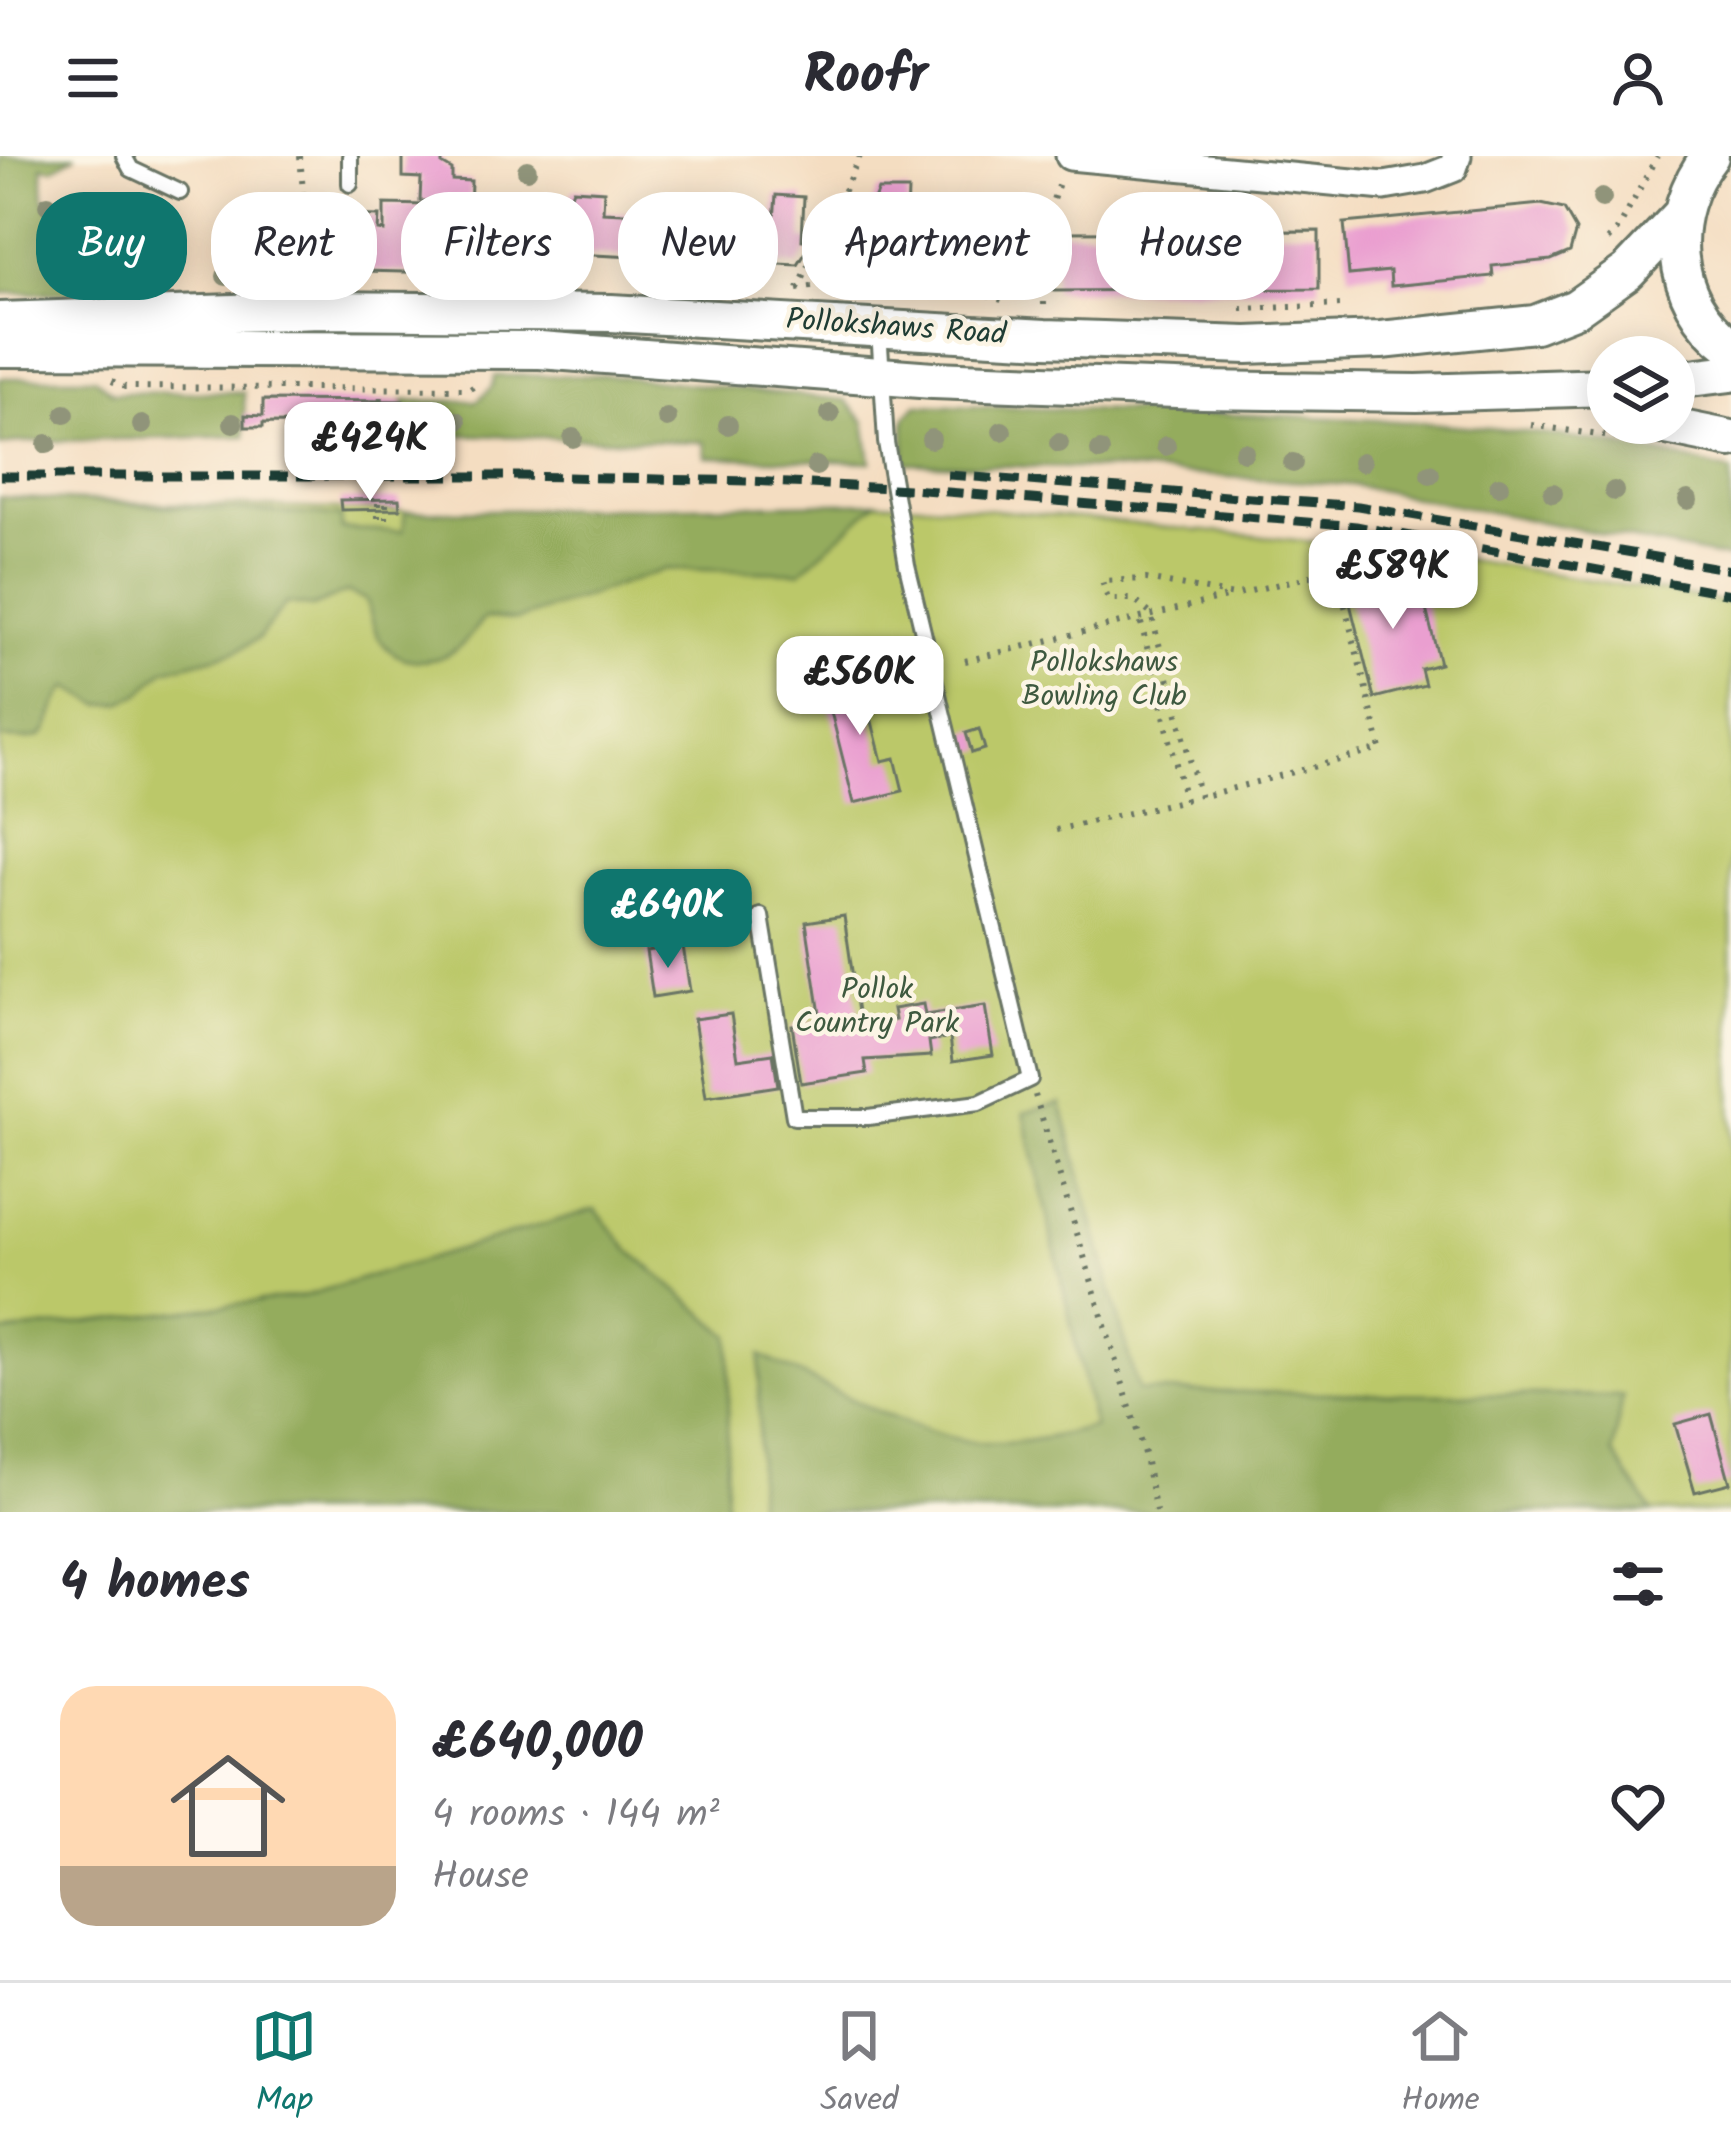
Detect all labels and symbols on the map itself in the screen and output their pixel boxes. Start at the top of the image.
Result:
street label: Pollokshaws Road [784,296,1009,360]
pin: £424K [286,402,454,504]
pin: £589K [1309,530,1477,632]
pin: £560K [776,636,944,738]
park label: Pollokshaws Bowling Club [1021,639,1187,721]
pin: £640K [584,869,752,971]
park label: Pollok Country Park [795,966,960,1048]

